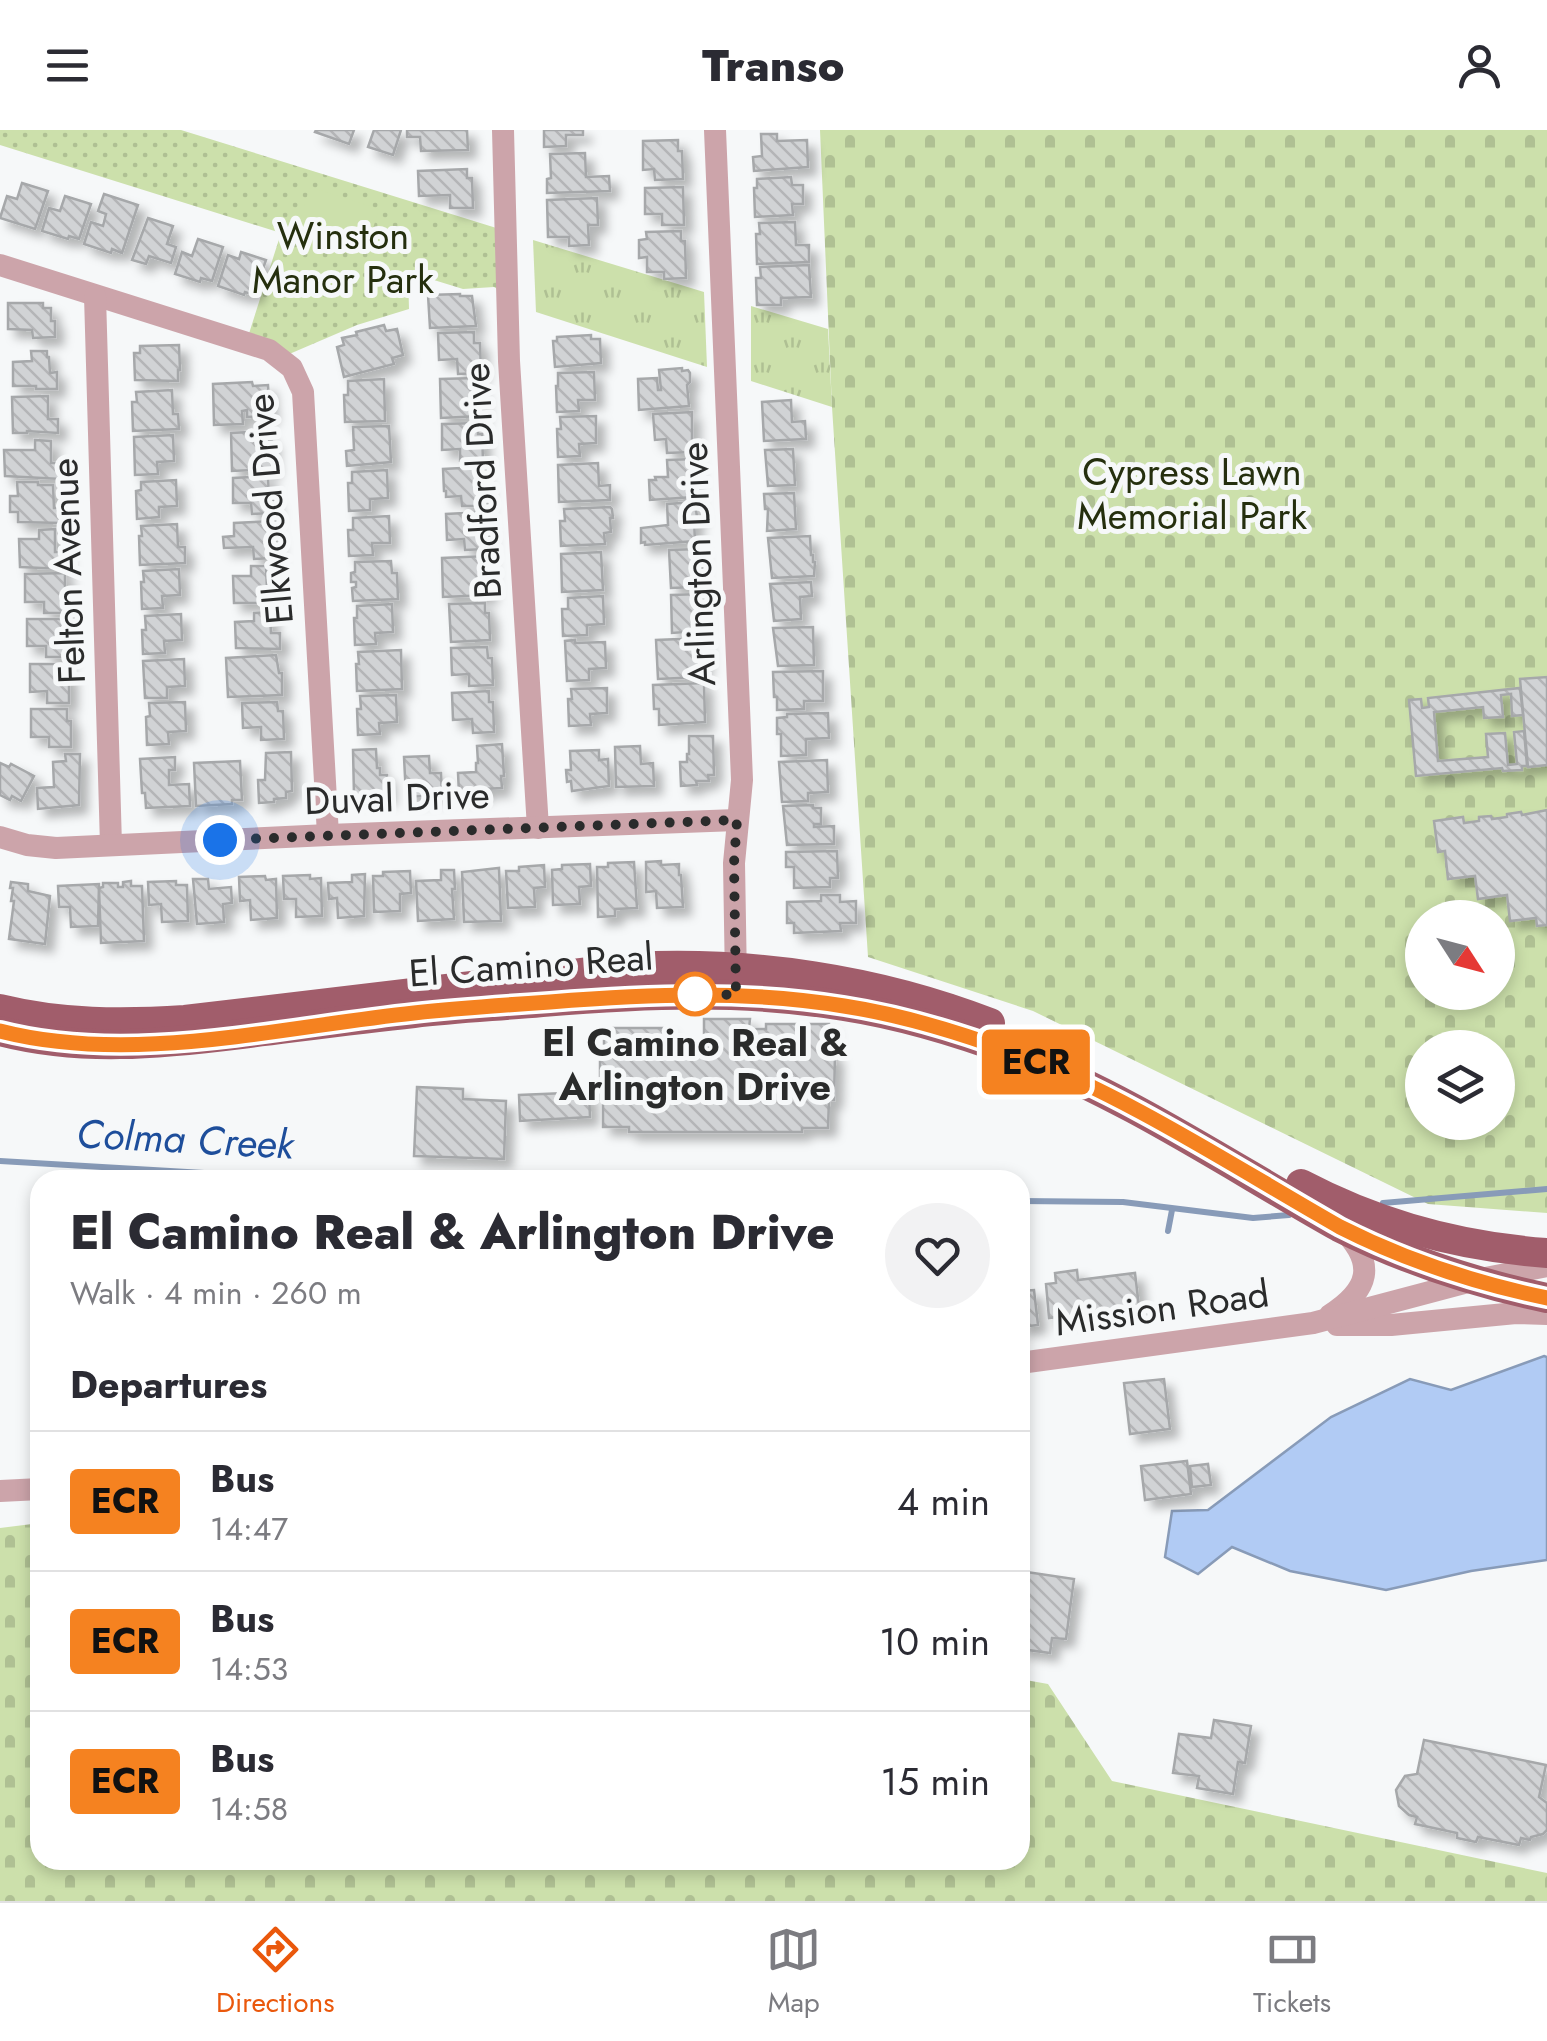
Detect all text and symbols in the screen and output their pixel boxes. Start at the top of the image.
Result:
text: Transo [702,33,845,98]
icon: menu [40,38,95,93]
icon: person [1452,38,1507,93]
park label: Winston Manor Park [252,208,434,307]
street label: Bradford Drive [448,362,515,600]
street label: Elkwood Drive [232,391,307,627]
street label: Arlington Drive [666,441,729,687]
park label: Cypress Lawn Memorial Park [1077,444,1307,543]
street label: Felton Avenue [36,457,99,685]
street label: Duval Drive [303,767,491,828]
your location [195,815,245,865]
north arrow [1405,900,1515,1010]
map controls [1405,900,1515,1140]
street label: El Camino Real [407,929,655,1000]
marker: El Camino Real & Arlington Drive [674,973,716,1015]
place label: El Camino Real & Arlington Drive [542,1015,848,1114]
line badge: ECR [978,1030,1094,1094]
button: layers [1405,1030,1515,1140]
text: ECR [1002,1037,1070,1087]
water label: Colma Creek [75,1104,297,1174]
text: El Camino Real & Arlington Drive [70,1198,835,1267]
button: heart [885,1203,990,1308]
street label: Mission Road [1052,1265,1272,1350]
text: Walk · 4 min · 260 m [70,1270,362,1316]
text: Departures [70,1357,267,1412]
text: Bus [210,1451,274,1506]
text: 4 min [897,1474,990,1529]
text: ECR [91,1476,159,1526]
text: 14:47 [210,1506,288,1552]
text: Bus [210,1591,274,1646]
text: 10 min [879,1614,990,1669]
text: ECR [91,1616,159,1666]
text: 14:53 [210,1646,288,1692]
text: Bus [210,1731,274,1786]
text: 15 min [881,1754,990,1809]
text: ECR [91,1756,159,1806]
text: 14:58 [210,1786,288,1832]
tab: Directions [216,1922,334,2023]
tab: Map [766,1922,821,2023]
tab: Tickets [1253,1922,1331,2023]

